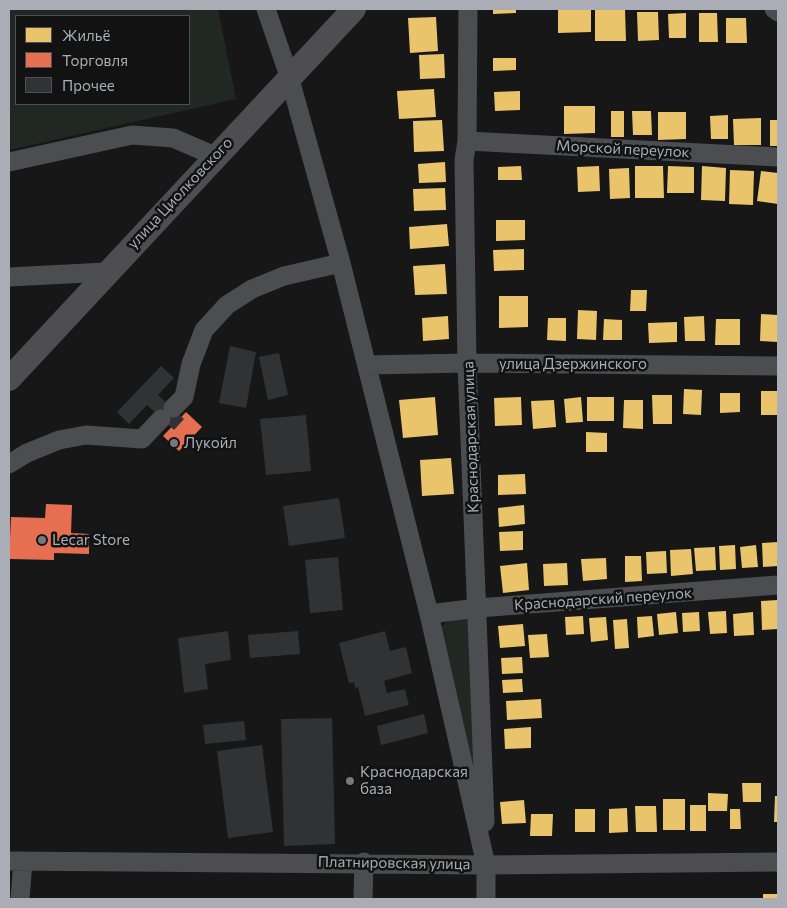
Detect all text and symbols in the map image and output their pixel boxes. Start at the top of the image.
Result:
legend [15,15,190,105]
text: Жильё [62,26,110,44]
text: Торговля [62,51,128,69]
text: Прочее [62,76,115,94]
street label: улица Циолковского [124,134,236,252]
street label: Морской переулок [556,137,690,161]
street label: улица Дзержинского [499,355,647,373]
street label: Краснодарская улица [459,361,483,513]
place label: Лукойл [184,434,237,452]
marker: Лукойл [168,437,180,449]
place label: Lecar Store [52,531,130,549]
marker: Lecar Store [36,534,48,546]
street label: Краснодарский переулок [514,584,692,614]
place label: Краснодарская база [360,763,468,798]
marker: Краснодарская база [344,775,356,787]
street label: Платнировская улица [318,853,470,873]

